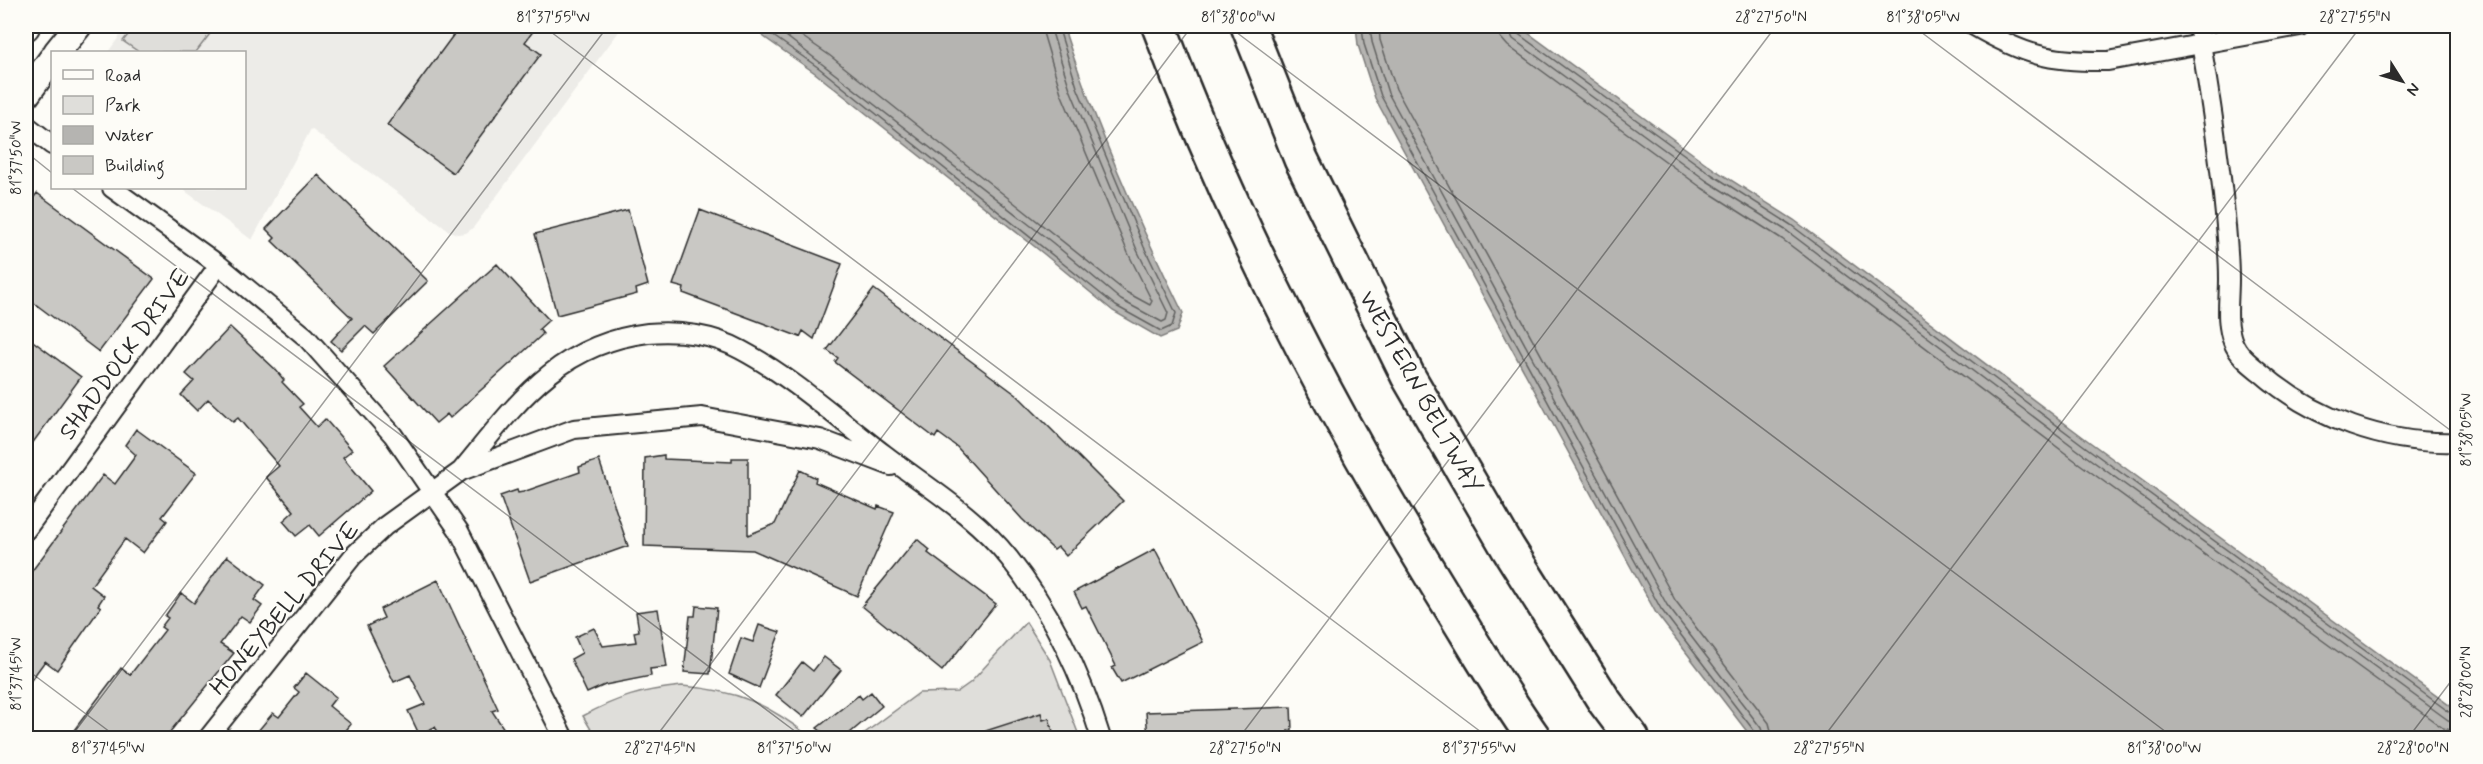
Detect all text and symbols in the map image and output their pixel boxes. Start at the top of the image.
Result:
text: 81°37'55"W [516,8,590,28]
text: 81°38'00"W [1201,8,1275,28]
text: 28°27'50"N [1735,8,1807,28]
text: 81°38'05"W [1886,8,1960,28]
text: 28°27'55"N [2319,8,2391,28]
legend [51,51,246,189]
north arrow [2372,51,2432,111]
text: Road [105,64,141,88]
text: N [2401,79,2424,100]
text: Park [105,94,141,118]
text: 81°37'50"W [7,121,27,195]
text: Water [105,124,154,148]
text: Building [105,154,165,180]
street label: SHADDOCK DRIVE [53,263,198,447]
street label: WESTERN BELTWAY [1351,286,1488,500]
text: 81°38'05"W [2457,393,2477,467]
street label: HONEYBELL DRIVE [203,516,367,702]
text: 81°37'45"W [7,637,27,711]
text: 28°28'00"N [2457,646,2477,718]
text: 81°37'45"W [71,739,145,759]
text: 28°27'45"N [625,739,695,759]
text: 81°37'50"W [757,739,831,759]
text: 28°27'50"N [1209,739,1281,759]
text: 81°37'55"W [1442,739,1516,759]
text: 28°27'55"N [1793,739,1865,759]
text: 81°38'00"W [2127,739,2201,759]
text: 28°28'00"N [2377,739,2449,759]

